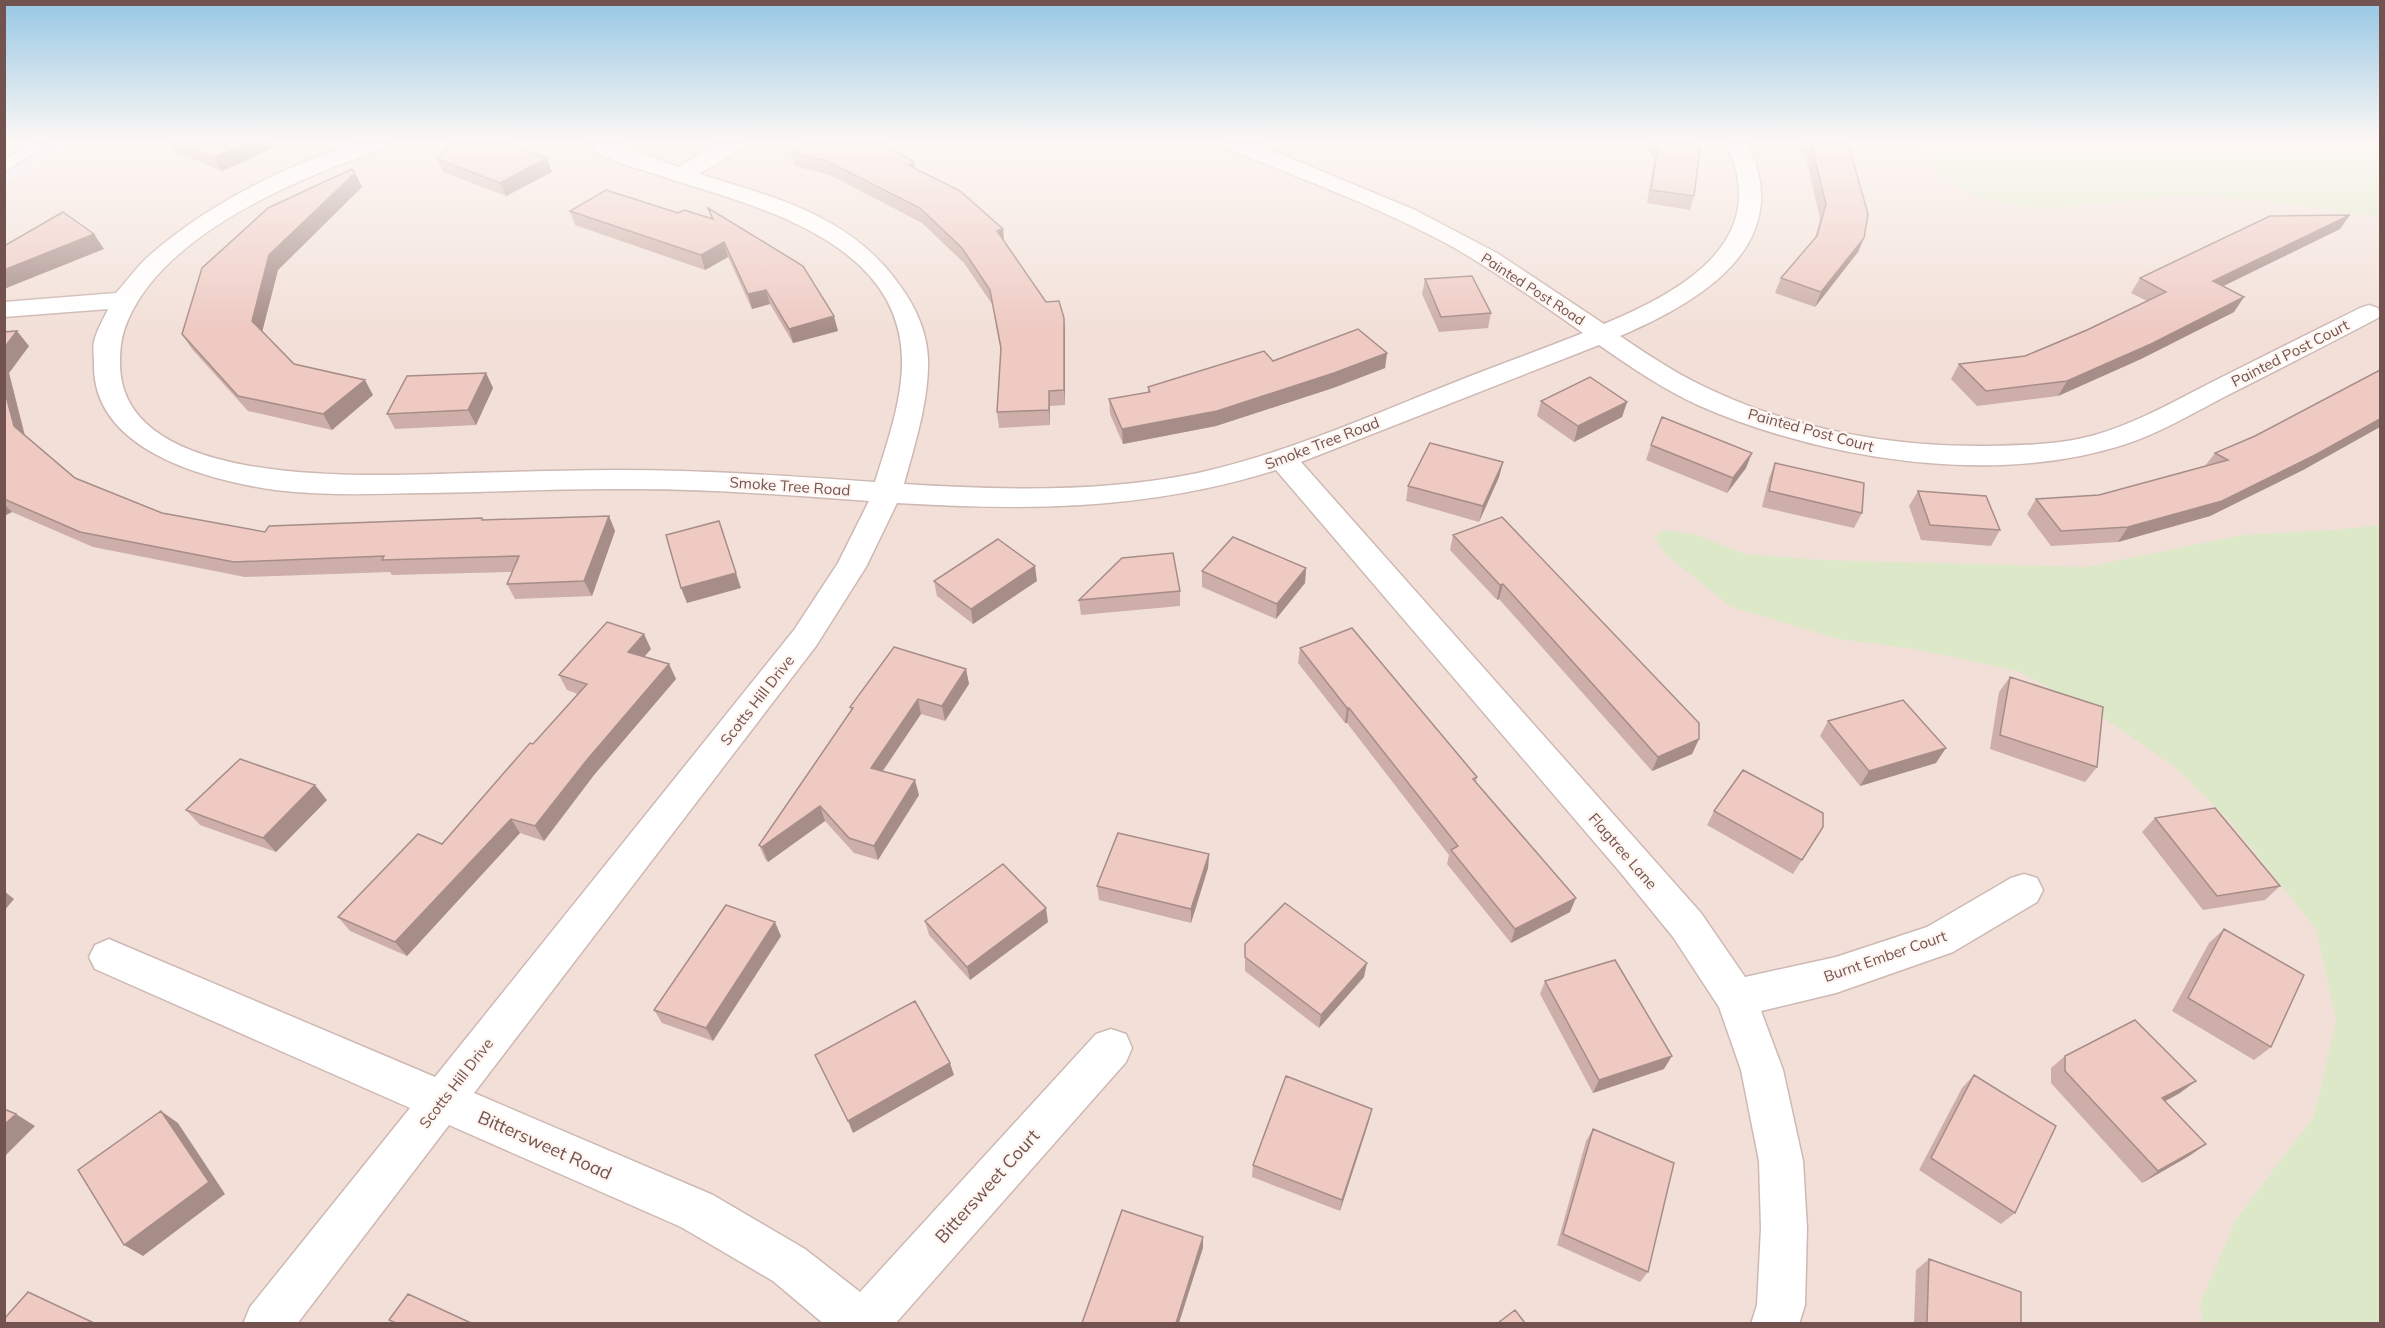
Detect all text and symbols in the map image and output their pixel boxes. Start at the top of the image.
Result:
street label: Painted Post Road [1478,249,1588,329]
street label: Painted Post Court [2228,315,2352,391]
street label: Painted Post Court [1746,404,1876,456]
street label: Smoke Tree Road [1262,412,1382,474]
street label: Smoke Tree Road [729,472,851,500]
street label: Scotts Hill Drive [716,651,798,749]
street label: Flagtree Lane [1585,809,1661,893]
street label: Burnt Ember Court [1821,926,1949,986]
street label: Scotts Hill Drive [415,1034,497,1132]
street label: Bittersweet Road [475,1105,615,1185]
street label: Bittersweet Court [930,1124,1044,1248]

